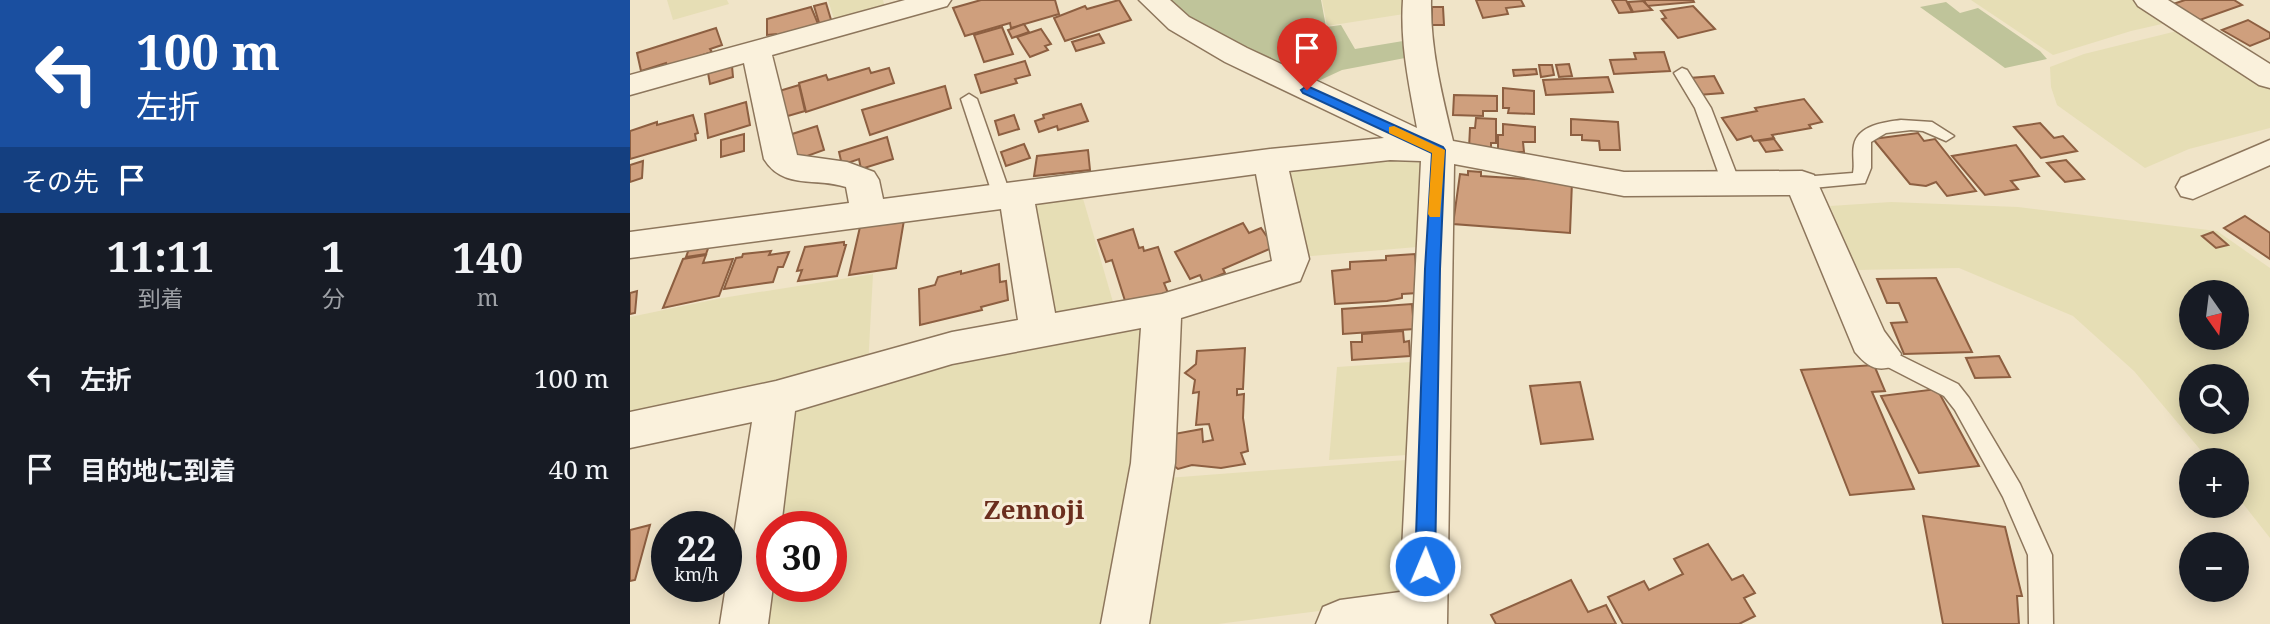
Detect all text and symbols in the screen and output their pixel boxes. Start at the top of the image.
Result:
text: 100 m [136,18,280,84]
pin [1277,18,1337,90]
icon: left [21,28,112,119]
icon: arrive [1288,29,1326,67]
text: 左折 [136,84,200,127]
icon: arrive [113,161,151,199]
text: その先 [21,163,99,199]
text: 11:11 [107,227,215,284]
text: 1 [321,227,345,284]
text: 140 [452,228,523,285]
north arrow [2179,280,2249,350]
map controls [2179,280,2249,602]
text: m [477,281,498,313]
text: 到着 [138,282,184,314]
text: 分 [322,282,345,314]
icon: left [21,359,59,397]
text: 100 m [534,360,609,396]
text: 左折 [80,361,132,397]
button: search [2179,364,2249,434]
button: + [2179,448,2249,518]
icon: arrive [21,450,59,488]
text: 40 m [549,451,609,487]
text: 目的地に到着 [80,452,236,488]
district label: Zennoji [984,491,1084,527]
speed limit sign: 30 [756,511,847,602]
text: 22 [677,524,716,571]
position arrow [1388,529,1462,603]
button: − [2179,532,2249,602]
text: km/h [674,562,719,586]

